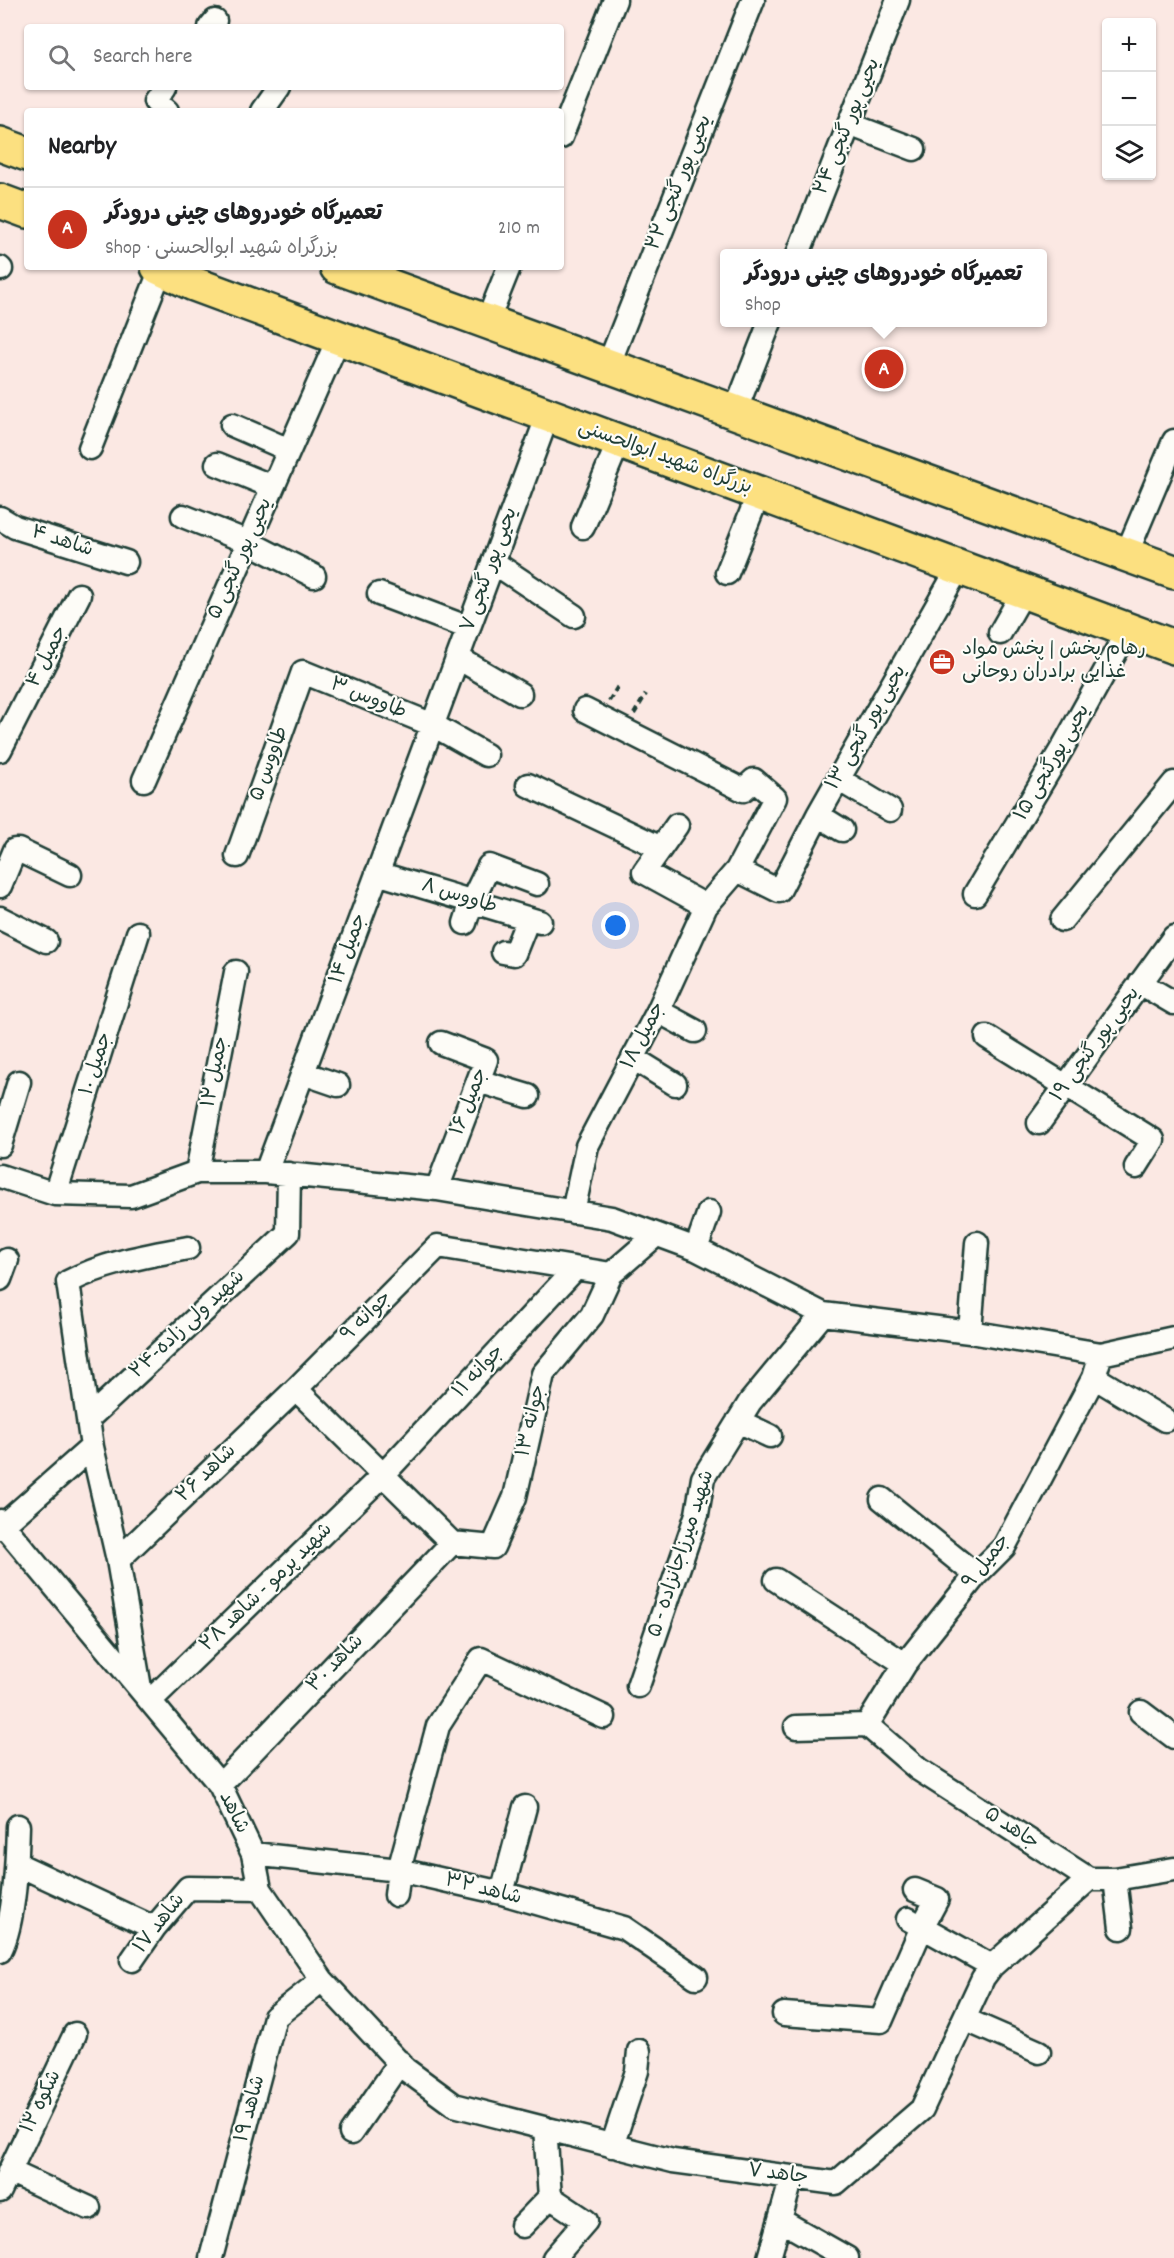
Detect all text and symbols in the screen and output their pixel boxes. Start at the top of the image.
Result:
map controls [1102,18,1156,180]
button: + [1102,18,1156,72]
search box [24,24,564,90]
icon: search [45,41,78,74]
text: Search here [93,42,192,73]
street label: یحیی پور گنجی ۲۴ [808,54,888,200]
button: − [1102,72,1156,126]
street label: یحیی پور گنجی ۲۲ [640,111,720,255]
button: layers [1102,126,1156,180]
text: Nearby [48,129,116,166]
text: تعمیرگاه خودروهای چینی درودگر [105,199,382,230]
text: A [62,215,73,243]
text: 210 m [498,215,540,243]
text: Shop · بزرگراه شهید ابوالحسنی [105,235,338,263]
popup [720,249,1047,327]
text: تعمیرگاه خودروهای چینی درودگر [745,260,1022,291]
text: Shop [745,292,781,320]
pin: A [864,346,904,392]
street label: بزرگراه شهید ابوالحسنی [574,414,756,502]
street label: یحیی پور گنجی ۵ [202,494,280,624]
street label: یحیی پور گنجی ۷ [454,504,526,636]
street label: شاهد ۴ [27,519,97,565]
street label: جمیل ۴ [21,621,75,693]
place label: رهام پخش | پخش مواد غذایی برادران روحانی [962,636,1146,687]
office icon: رهام پخش | پخش مواد غذایی برادران روحانی [927,647,957,677]
street label: یحیی پور گنجی ۱۳ [820,660,914,796]
street label: طاووس ۳ [325,671,411,727]
street label: یحیی پورگنجی ۱۵ [1008,699,1098,827]
street label: طاووس ۵ [244,723,296,805]
street label: طاووس ۸ [418,872,500,922]
street label: جمیل ۱۴ [323,910,375,988]
your location [601,911,630,940]
street label: یحیی پور گنجی ۱۹ [1045,982,1147,1108]
street label: جمیل ۱۸ [615,997,673,1075]
street label: جمیل ۱۰ [74,1029,120,1099]
street label: جمیل ۱۲ [195,1034,237,1110]
street label: جمیل ۱۶ [444,1064,496,1140]
street label: شهید ولی زاده-۲۴ [124,1264,252,1386]
street label: جوانه ۹ [335,1285,399,1349]
street label: جوانه ۱۱ [447,1339,511,1405]
street label: جوانه ۱۳ [510,1382,554,1460]
street label: شاهد ۲۶ [171,1438,243,1510]
street label: شهید میرزاجانزاده - ۵ [642,1467,722,1641]
street label: شهید پرمو - شاهد ۲۸ [194,1517,340,1659]
street label: جمیل ۹ [956,1528,1018,1596]
street label: شاهد ۳۰ [301,1629,371,1699]
street label: شاهد [211,1787,255,1839]
street label: جاهد ۵ [978,1801,1044,1857]
street label: شاهد ۳۲ [442,1867,524,1913]
street label: شاهد ۱۷ [127,1888,193,1960]
street label: شکوه ۱۲ [15,2066,69,2138]
street label: شاهد ۱۹ [229,2072,273,2146]
street label: جاهد ۷ [746,2157,810,2193]

